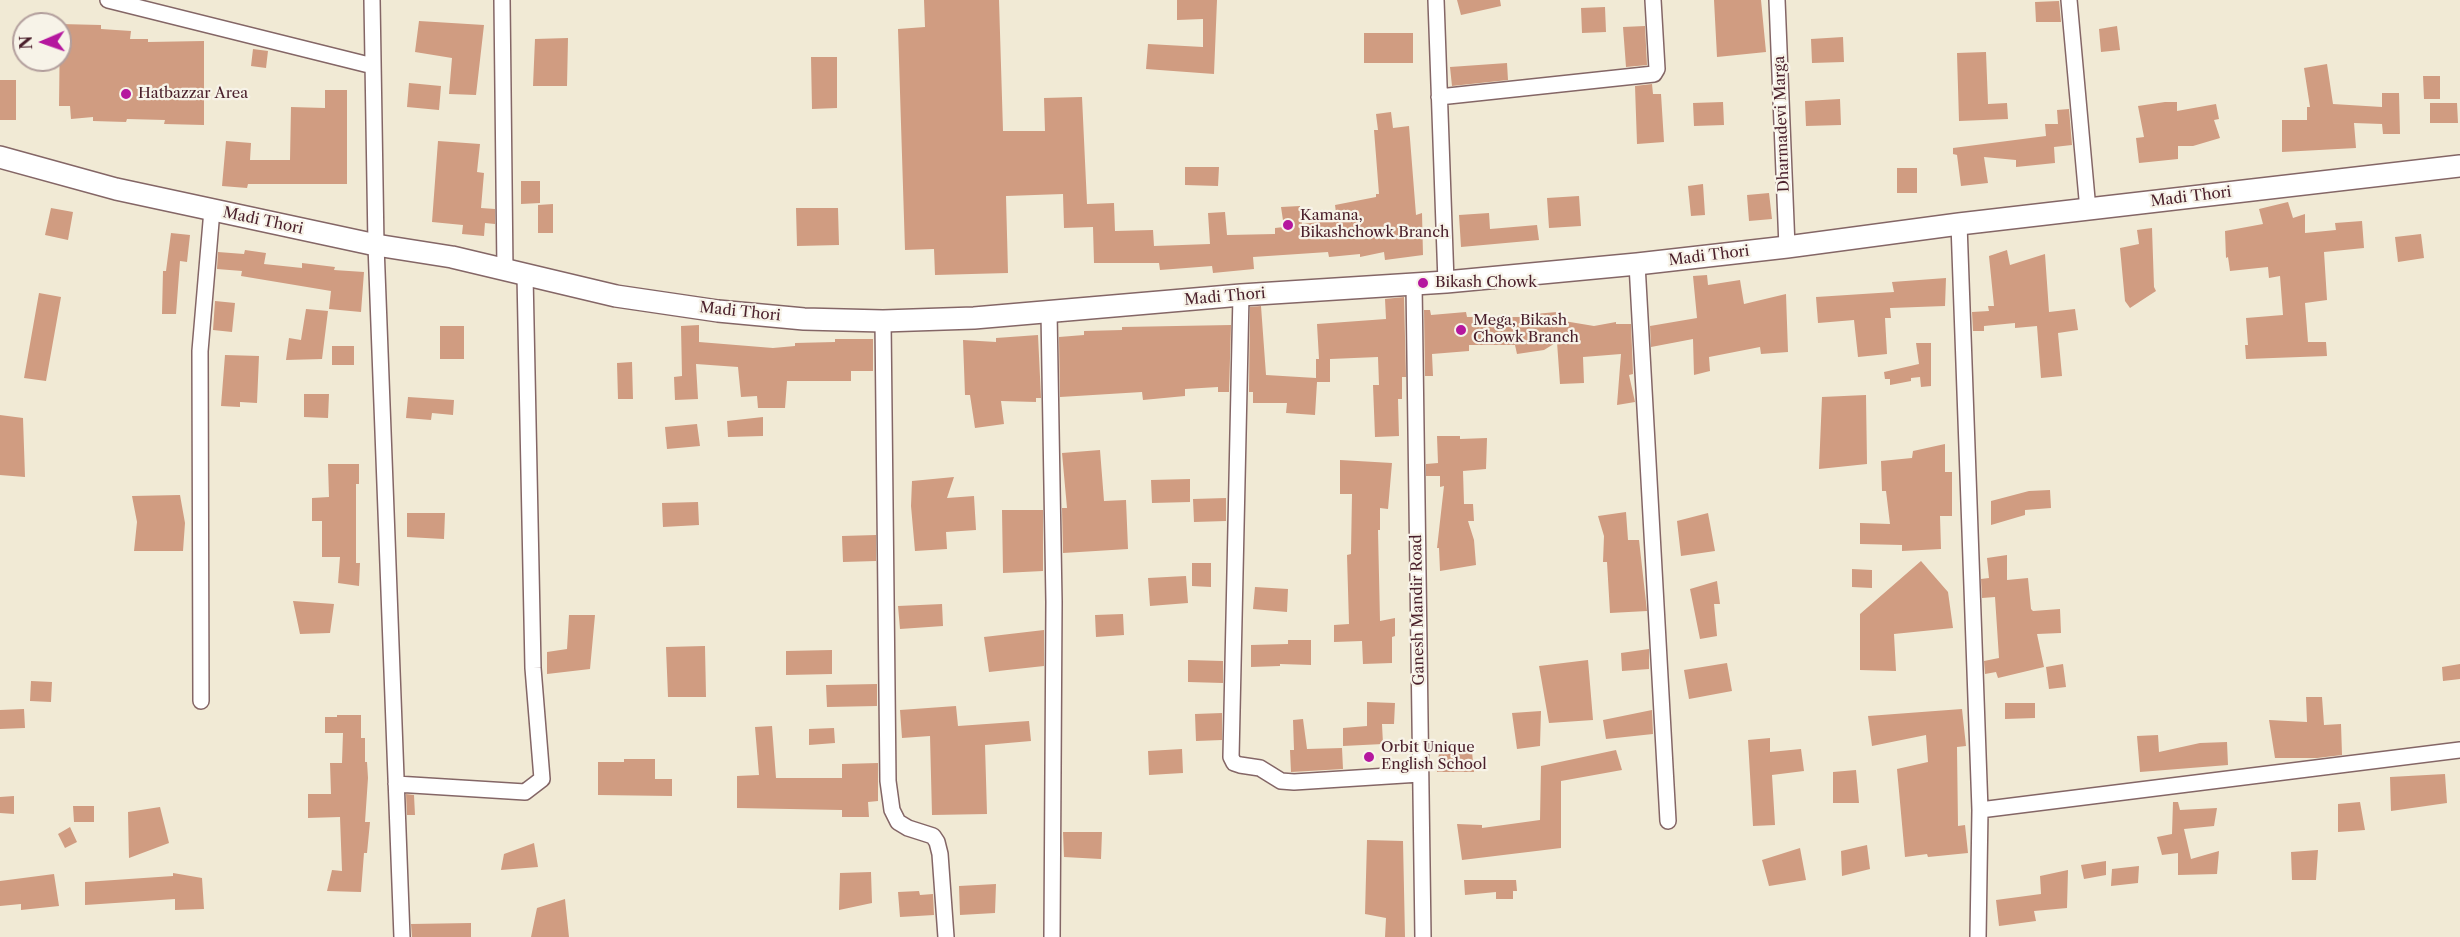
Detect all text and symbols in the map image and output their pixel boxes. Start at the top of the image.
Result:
north arrow [12,12,72,72]
text: N [16,35,36,50]
street label: Dharmadevi Marga [1771,56,1793,192]
place label: Hatbazzar Area [138,85,248,103]
marker: Hatbazzar Area [119,87,133,101]
street label: Madi Thori [2150,183,2232,211]
street label: Madi Thori [221,204,305,238]
place label: Kamana, Bikashchowk Branch [1300,207,1449,242]
marker: Kamana, Bikashchowk Branch [1281,218,1295,232]
street label: Madi Thori [1668,242,1750,270]
place label: Bikash Chowk [1435,274,1537,292]
marker: Bikash Chowk [1416,276,1430,290]
street label: Madi Thori [1184,284,1266,310]
street label: Madi Thori [699,299,781,325]
place label: Mega, Bikash Chowk Branch [1473,312,1579,347]
marker: Mega, Bikash Chowk Branch [1454,323,1468,337]
street label: Ganesh Mandir Road [1408,534,1428,686]
place label: Orbit Unique English School [1381,739,1487,774]
marker: Orbit Unique English School [1362,750,1376,764]

